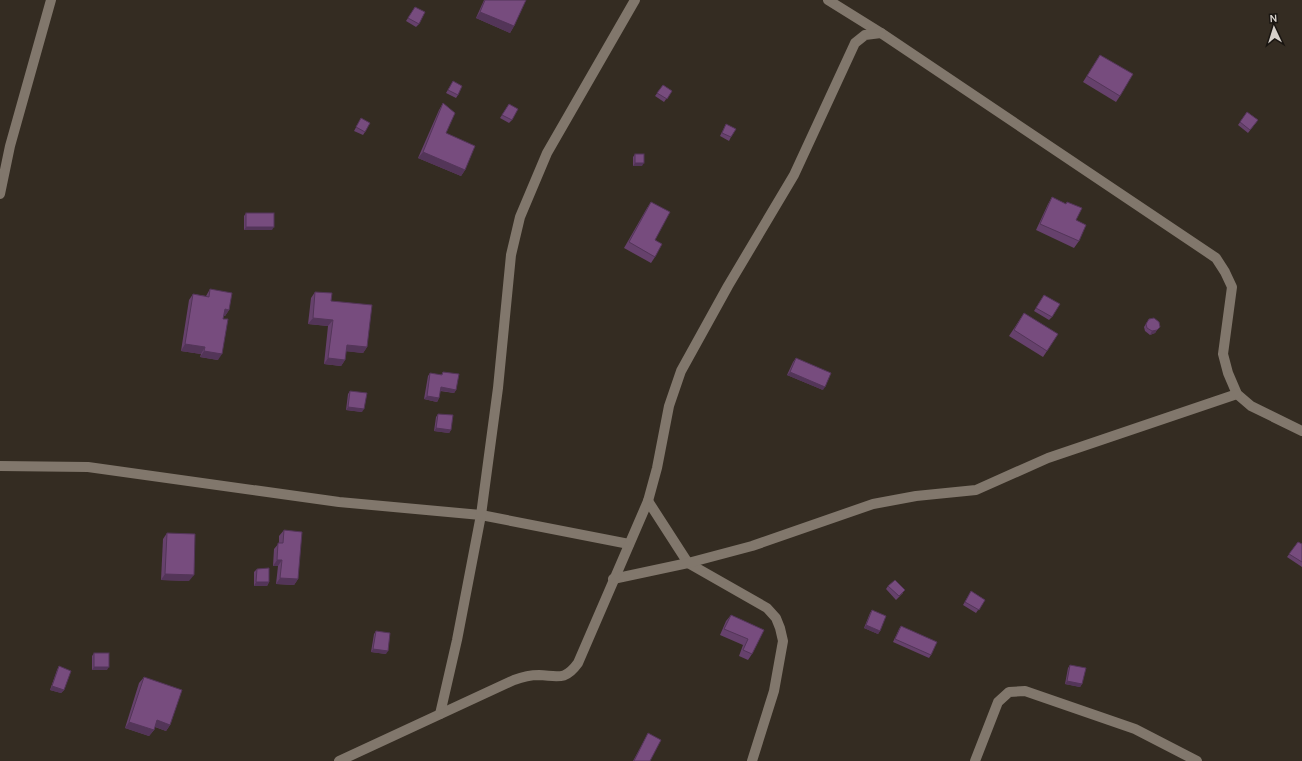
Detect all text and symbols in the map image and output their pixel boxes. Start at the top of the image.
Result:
north arrow [1254,8,1294,48]
text: N [1269,12,1278,25]

